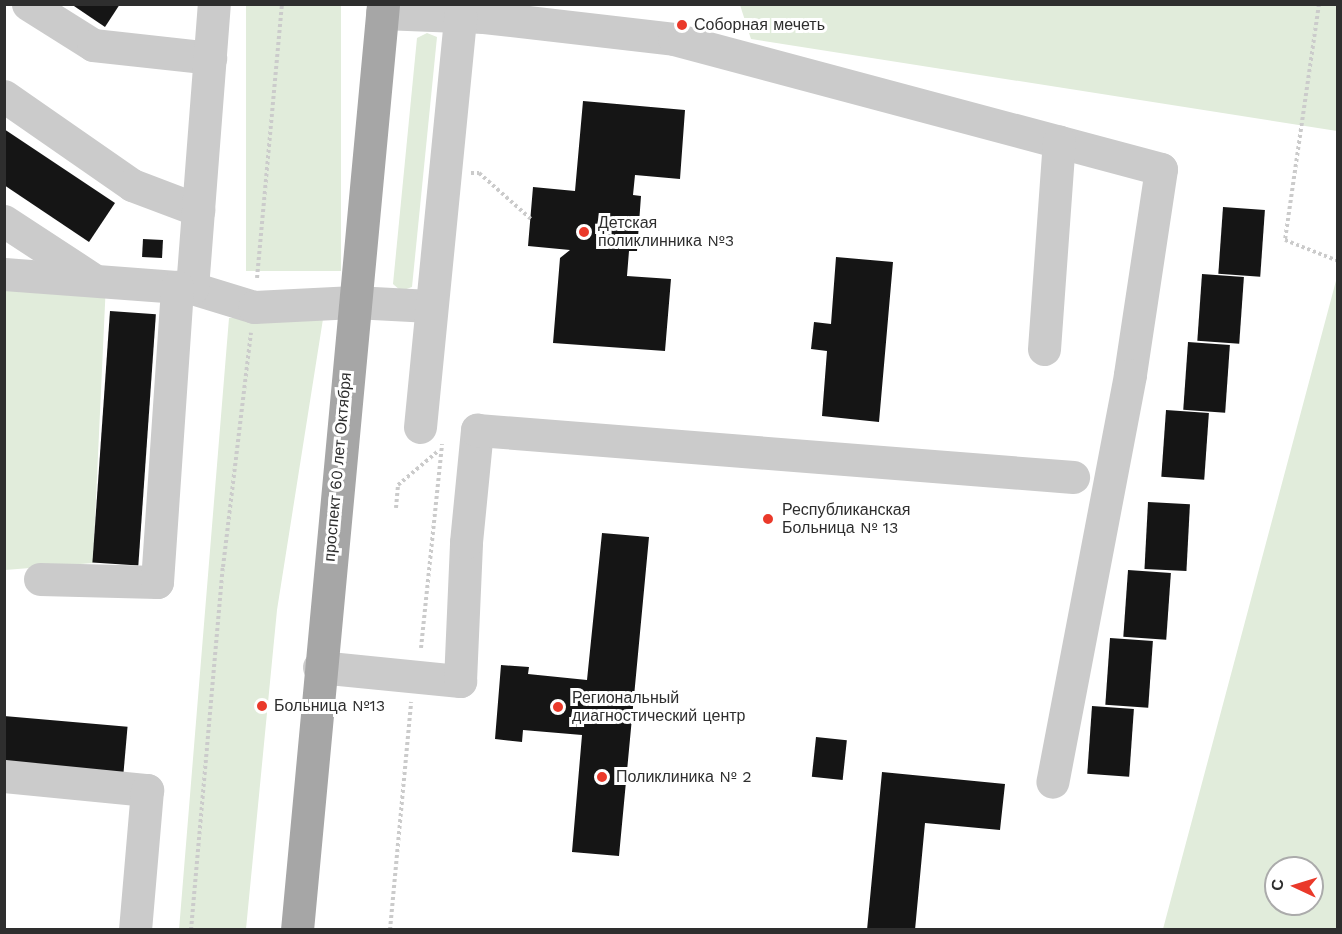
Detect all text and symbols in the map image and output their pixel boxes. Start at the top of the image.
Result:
place label: Соборная мечеть [694,15,825,35]
marker: Соборная мечеть [675,18,689,32]
place label: Детская поликлинника №3 [598,213,734,251]
marker: Детская поликлинника №3 [575,223,593,241]
street label: проспект 60 лет Октября [320,372,356,562]
place label: Республиканская Больница № 13 [782,500,910,538]
marker: Республиканская Больница № 13 [759,510,777,528]
place label: Региональный диагностический центр [572,688,746,726]
place label: Больница №13 [274,696,385,716]
marker: Региональный диагностический центр [549,698,567,716]
marker: Больница №13 [255,699,269,713]
place label: Поликлиника № 2 [616,767,752,787]
marker: Поликлиника № 2 [593,768,611,786]
north arrow [1264,856,1324,916]
text: С [1268,878,1287,891]

